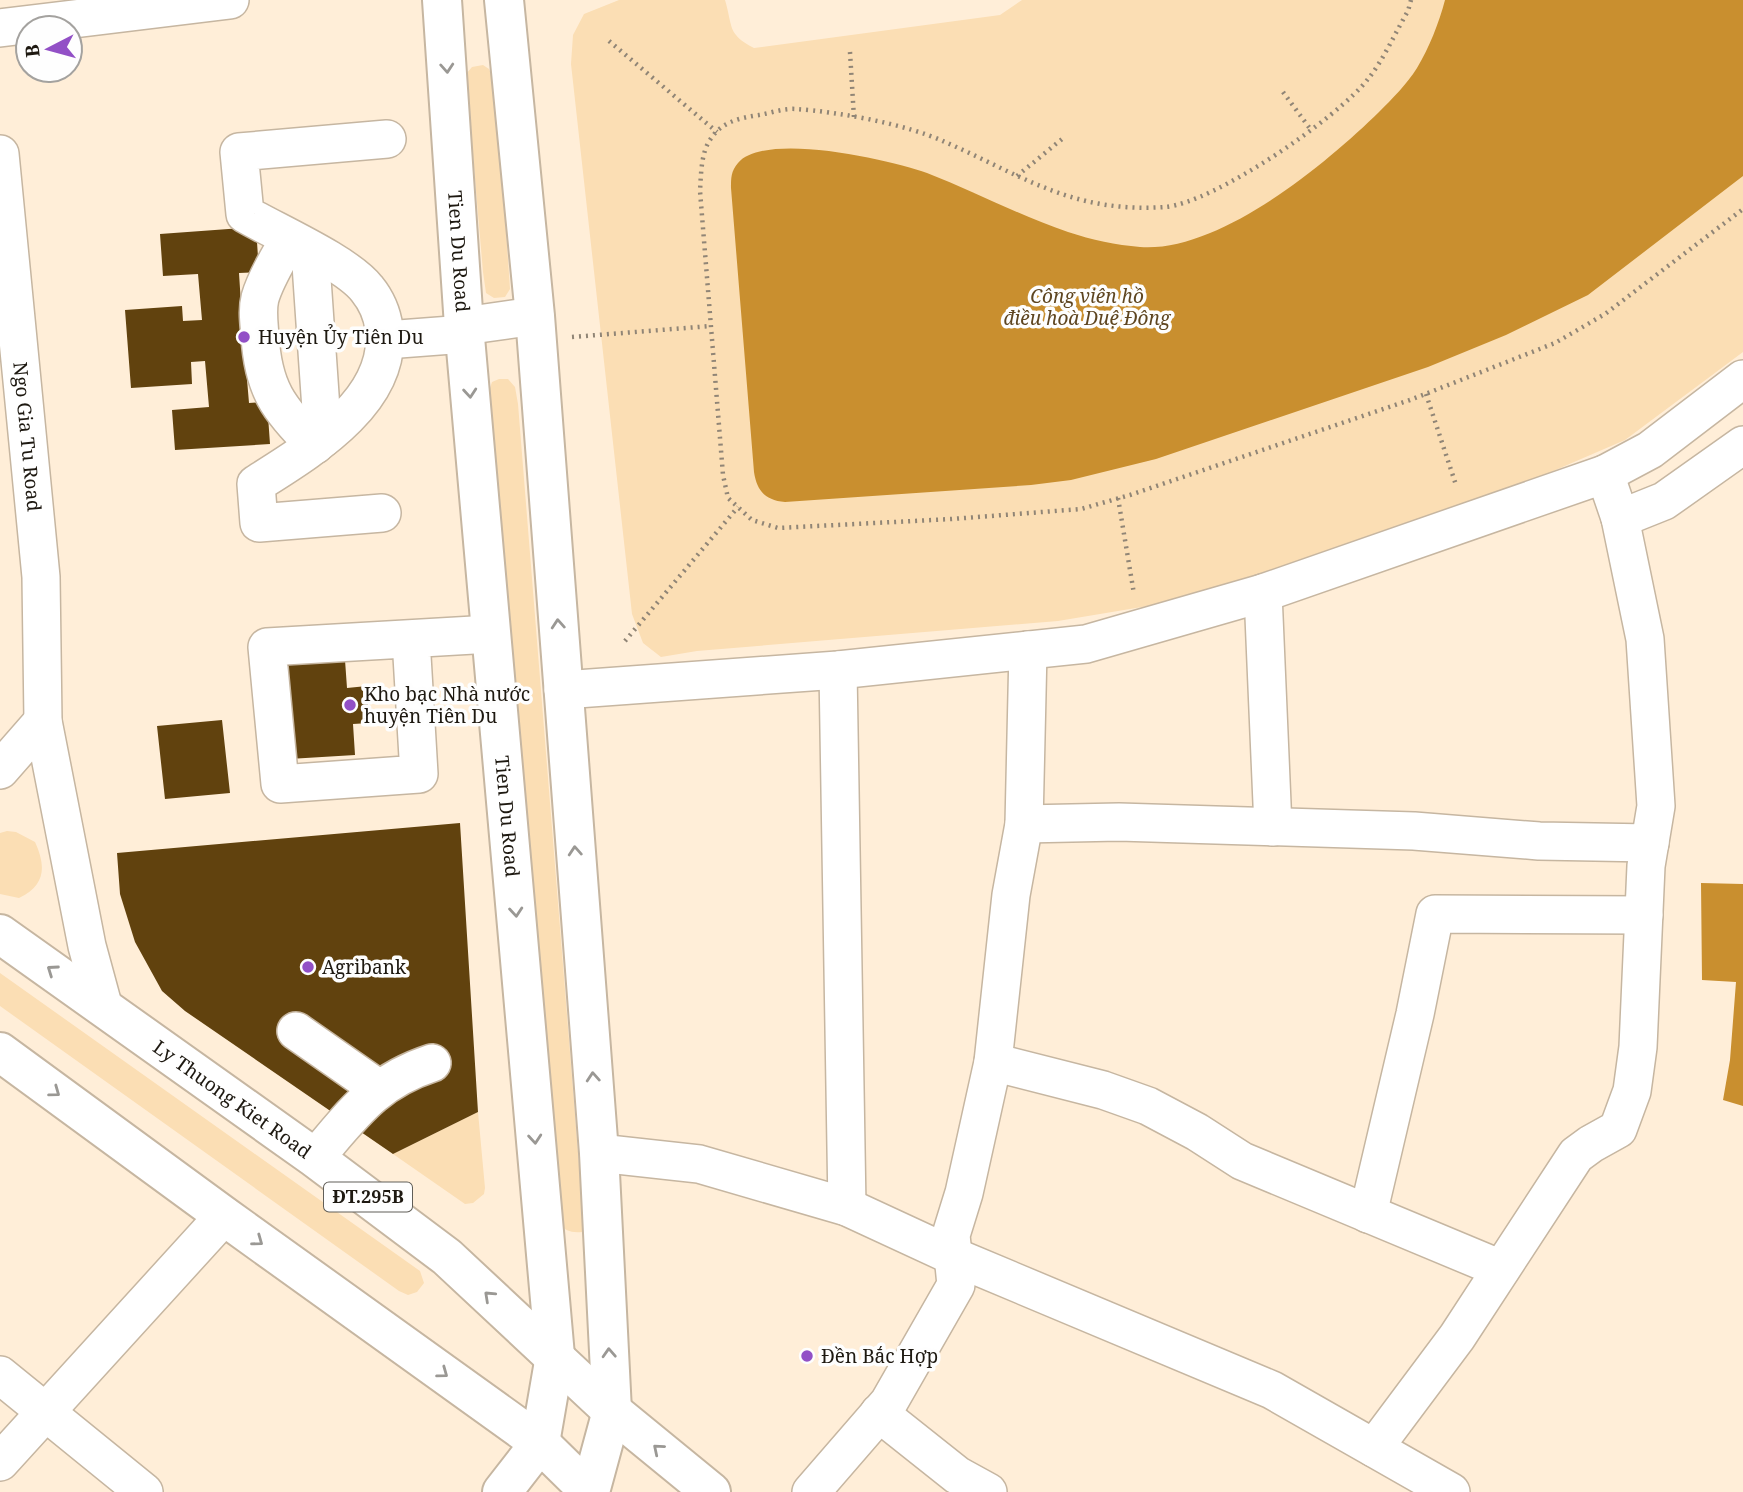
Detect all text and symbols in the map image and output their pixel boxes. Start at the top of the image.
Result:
north arrow [14,14,84,84]
text: B [18,43,46,58]
one-way arrow [439,63,454,74]
street label: Tien Du Road [442,190,476,313]
park label: Công viên hồ điều hoà Duệ Đông [1004,283,1172,331]
place label: Huyện Ủy Tiên Du [258,324,424,350]
marker: Huyện Ủy Tiên Du [236,329,252,345]
street label: Ngo Gia Tu Road [7,361,48,513]
one-way arrow [462,388,477,399]
one-way arrow [551,618,566,629]
place label: Kho bạc Nhà nước huyện Tiên Du [364,681,530,729]
marker: Kho bạc Nhà nước huyện Tiên Du [342,697,358,713]
street label: Tien Du Road [489,755,526,878]
one-way arrow [568,845,583,856]
one-way arrow [508,907,523,918]
place label: Agribank [322,954,407,980]
marker: Agribank [300,959,316,975]
one-way arrow [47,966,60,978]
street label: Ly Thuong Kiet Road [148,1034,317,1165]
one-way arrow [586,1072,601,1083]
one-way arrow [47,1084,60,1096]
one-way arrow [527,1134,542,1145]
road number: ĐT.295B [324,1182,412,1212]
one-way arrow [250,1233,263,1245]
one-way arrow [484,1292,497,1304]
place label: Đền Bắc Hợp [821,1343,938,1369]
one-way arrow [602,1348,617,1359]
marker: Đền Bắc Hợp [799,1348,815,1364]
one-way arrow [435,1365,448,1378]
one-way arrow [654,1444,666,1457]

